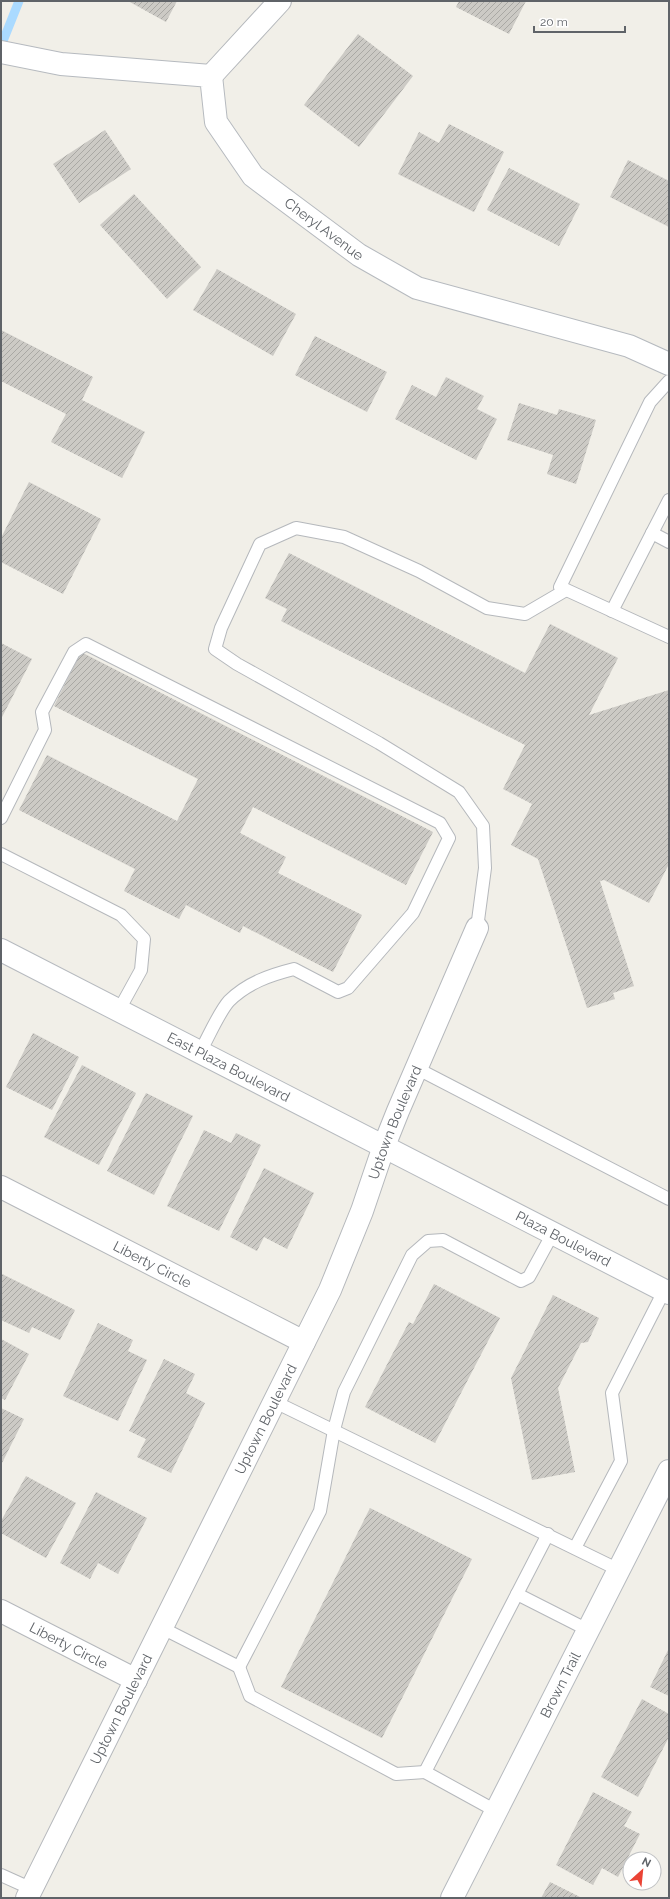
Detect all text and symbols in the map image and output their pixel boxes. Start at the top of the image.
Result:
scale bar [534,8,625,34]
text: 20 m [540,15,568,29]
street label: Cheryl Avenue [281,194,367,264]
street label: East Plaza Boulevard [165,1029,293,1105]
street label: Uptown Boulevard [365,1063,425,1181]
street label: Plaza Boulevard [513,1208,613,1270]
street label: Liberty Circle [111,1238,194,1291]
street label: Uptown Boulevard [231,1361,300,1477]
street label: Liberty Circle [27,1619,110,1672]
street label: Brown Trail [537,1649,584,1720]
street label: Uptown Boulevard [87,1651,155,1767]
north arrow [622,1851,662,1891]
text: N [640,1855,653,1870]

